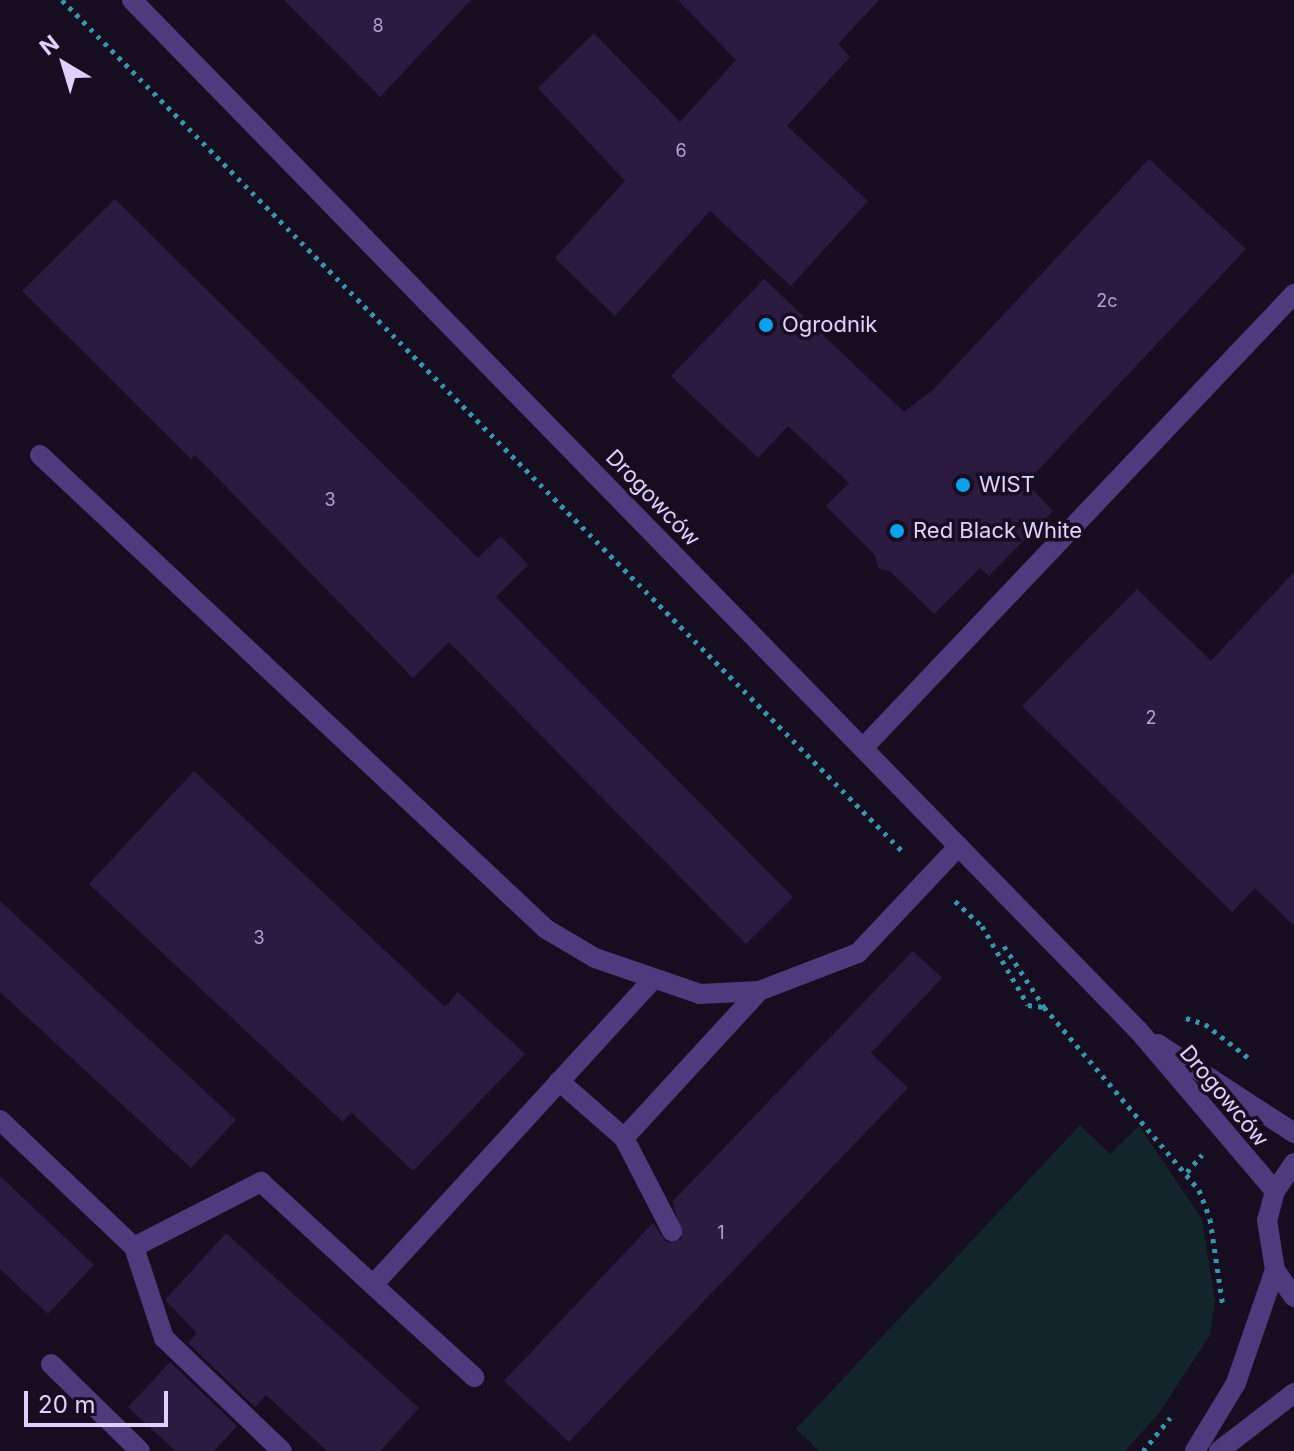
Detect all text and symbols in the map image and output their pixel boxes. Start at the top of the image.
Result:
house number: 8 [372,15,384,37]
north arrow [24,24,104,104]
text: N [35,30,64,60]
house number: 6 [675,140,687,162]
house number: 2c [1096,290,1118,312]
place label: Ogrodnik [782,312,877,338]
marker: Ogrodnik [757,316,775,334]
street label: Drogowców [600,444,706,552]
place label: WIST [979,472,1035,498]
marker: WIST [954,476,972,494]
house number: 3 [324,489,336,511]
place label: Red Black White [913,518,1082,544]
marker: Red Black White [888,522,906,540]
house number: 2 [1146,707,1156,729]
house number: 3 [253,927,265,949]
street label: Drogowców [1174,1040,1274,1152]
house number: 1 [717,1222,725,1244]
scale bar [28,1375,172,1425]
text: 20 m [38,1390,96,1419]

